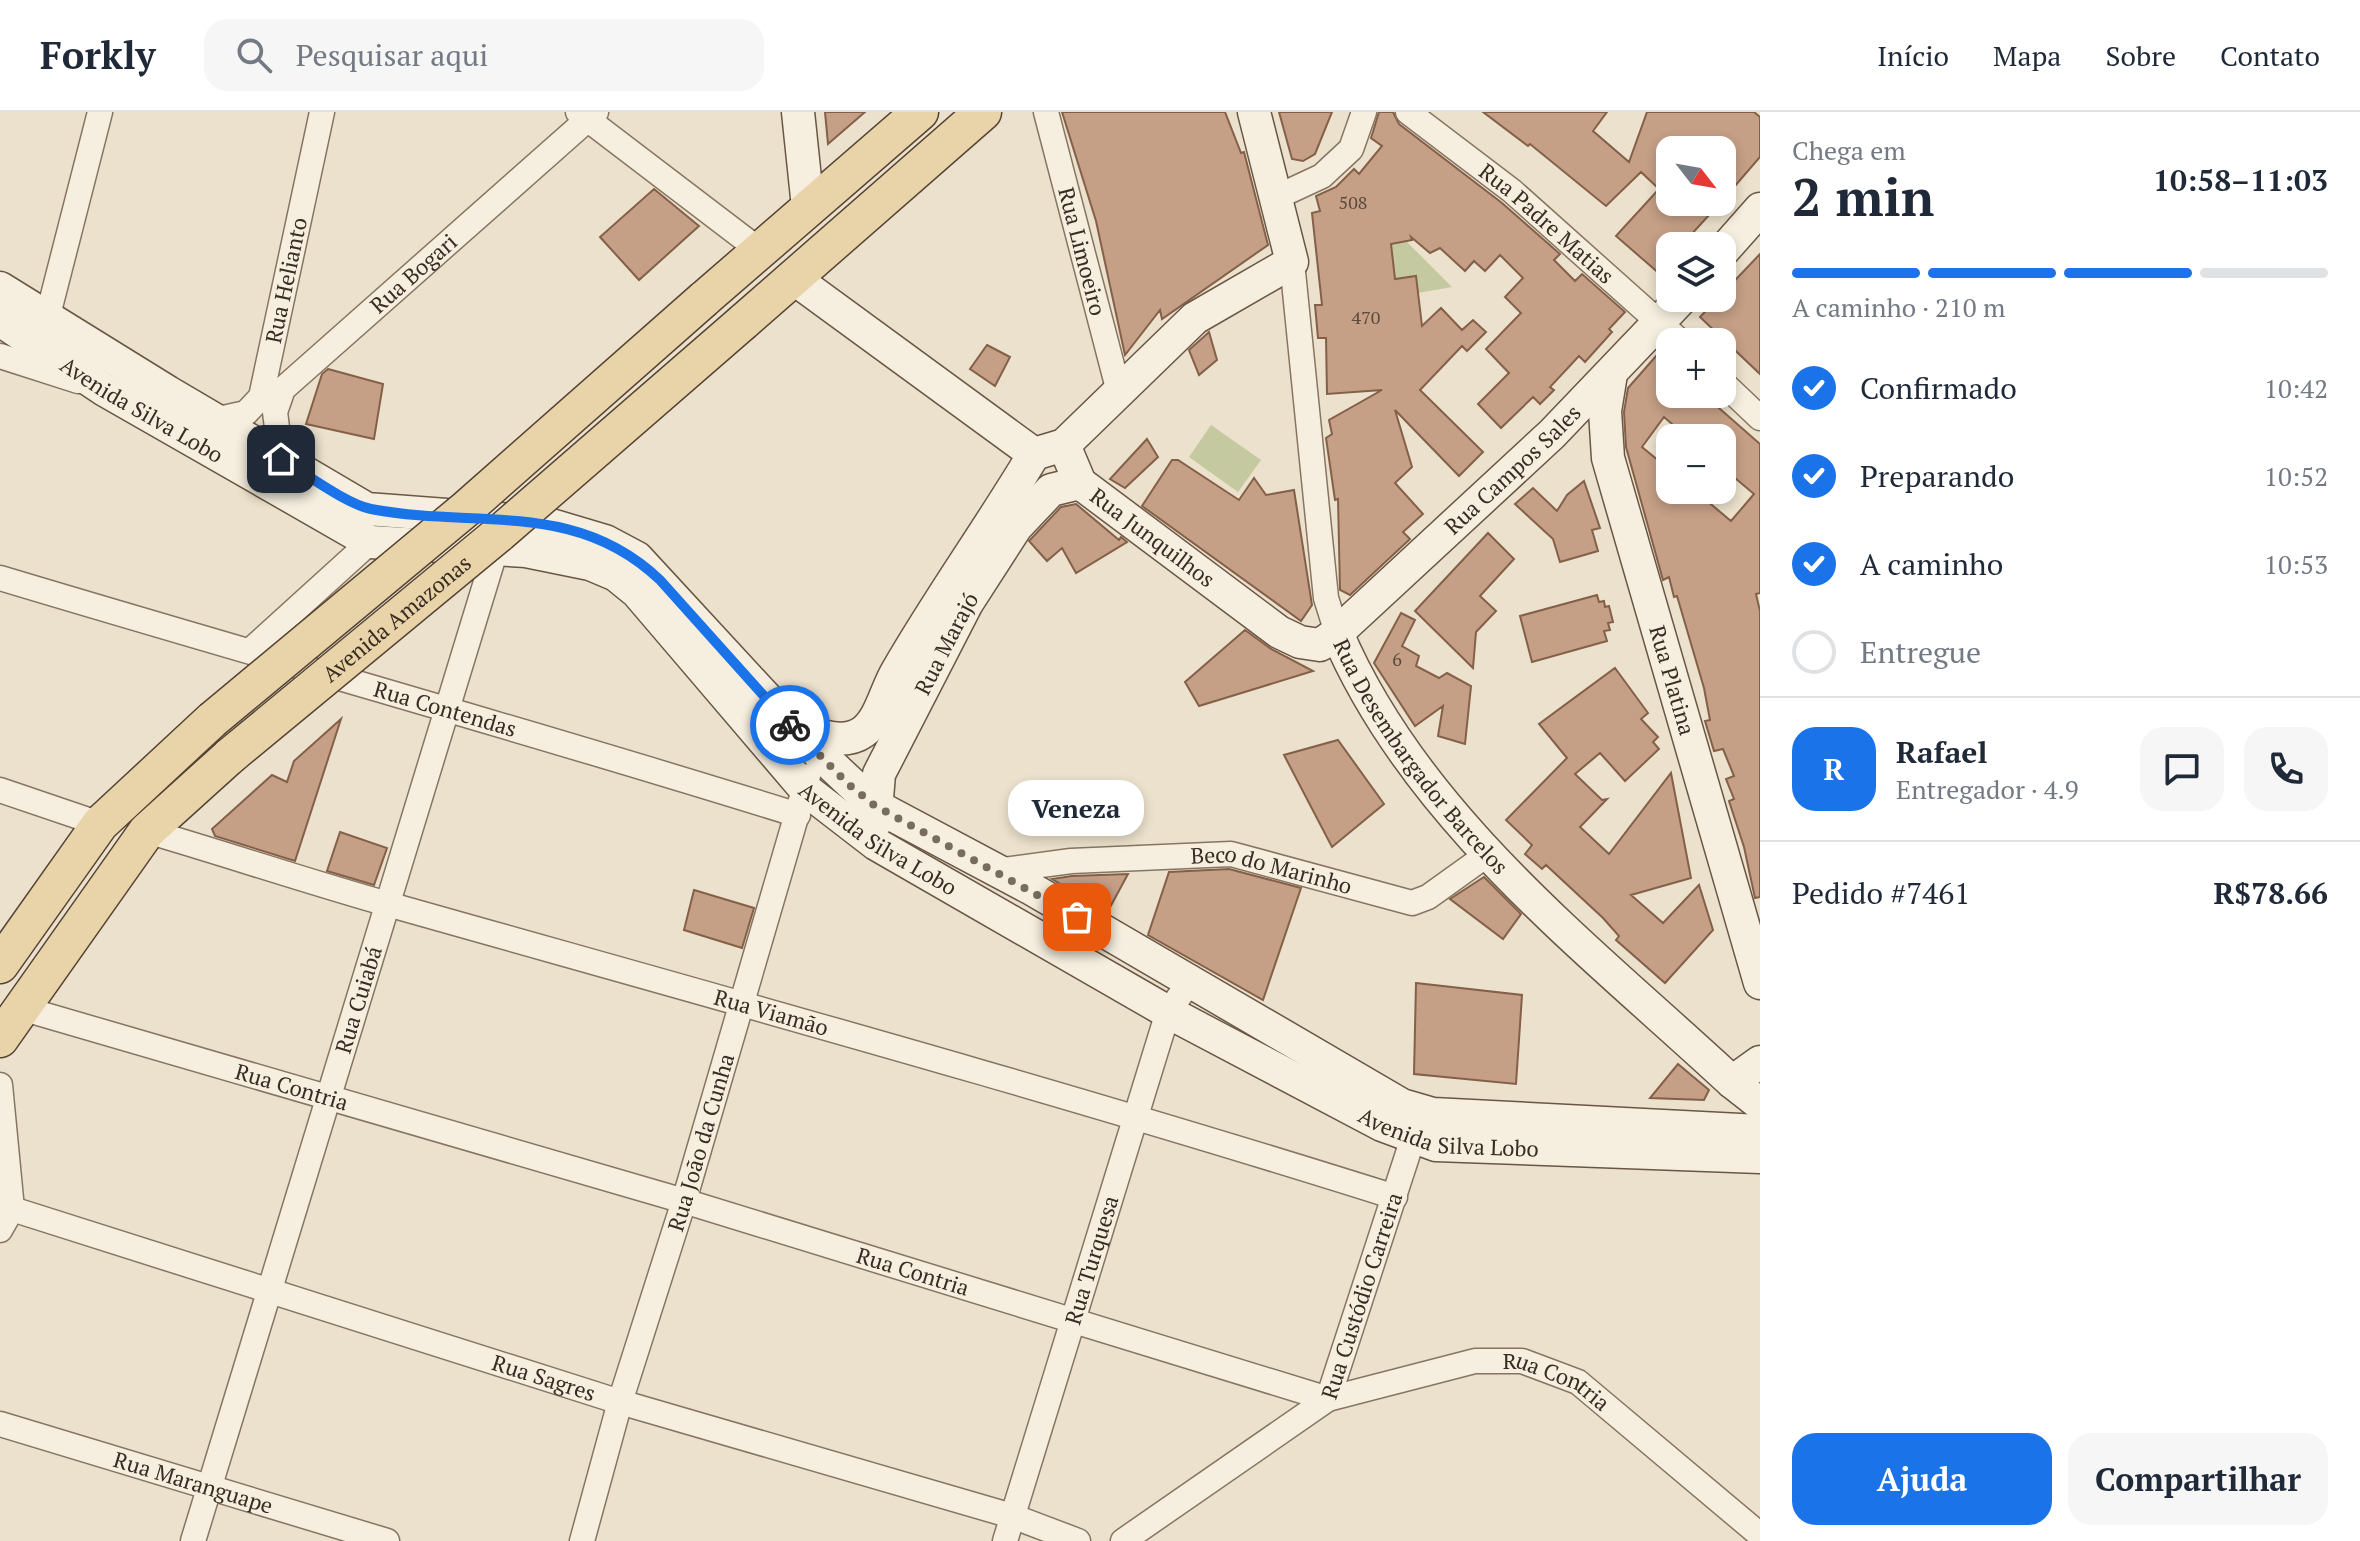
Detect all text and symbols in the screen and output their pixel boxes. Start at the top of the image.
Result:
search box [204,19,764,91]
text: Forkly [40,30,156,80]
icon: search [232,33,276,77]
text: Pesquisar aqui [296,35,488,75]
text: Início [1877,37,1949,74]
text: Mapa [1993,37,2062,74]
text: Sobre [2106,37,2176,74]
text: Contato [2220,37,2320,74]
text: Chega em [1792,133,1906,167]
north arrow [1656,136,1736,216]
map controls [1656,136,1736,504]
street label: Rua Padre Matias [1474,156,1621,290]
text: 10:58–11:03 [2153,160,2328,200]
text: 2 min [1792,162,1934,231]
street label: Rua Limoeiro [1052,184,1113,318]
house number: 508 [1339,190,1367,214]
street label: Rua Helianto [258,215,313,346]
street label: Rua Bogari [364,227,463,319]
button: layers [1656,232,1736,312]
text: A caminho · 210 m [1792,290,2005,324]
house number: 470 [1352,305,1380,329]
button: + [1656,328,1736,408]
street label: Avenida Silva Lobo [55,350,229,469]
icon: check [1792,366,1836,410]
text: Confirmado [1860,368,2017,408]
text: 10:42 [2264,371,2328,405]
street label: Rua Campos Sales [1438,398,1587,540]
button: − [1656,424,1736,504]
pin [247,425,315,493]
icon: home [259,437,303,481]
icon: check [1792,454,1836,498]
text: Preparando [1860,456,2014,496]
text: 10:52 [2264,459,2328,493]
street label: Rua Junquilhos [1085,481,1221,593]
icon: check [1792,542,1836,586]
text: A caminho [1860,544,2003,584]
text: 10:53 [2264,547,2328,581]
street label: Avenida Amazonas [316,548,477,688]
street label: Rua Marajó [907,586,984,699]
street label: Rua Platina [1643,622,1702,738]
text: Entregue [1860,632,1981,672]
street label: Rua Desembargador Barcelos [1327,634,1515,880]
house number: 6 [1392,647,1402,671]
street label: Rua Contendas [371,674,520,743]
courier [750,685,830,765]
icon: bike [768,703,812,747]
button: chat [2140,727,2224,811]
button: phone [2244,727,2328,811]
text: Rafael [1896,732,1987,772]
text: R [1824,749,1844,789]
text: Entregador · 4.9 [1896,772,2079,806]
street label: Avenida Silva Lobo [793,775,962,902]
callout: Veneza [1009,781,1145,837]
text: Veneza [1032,791,1120,825]
street label: Beco do Marinho [1190,838,1355,900]
text: Pedido #7461 [1792,873,1970,913]
text: R$78.66 [2213,873,2328,913]
pin [1043,883,1111,951]
icon: bag [1055,895,1099,939]
street label: Rua Cuiabá [328,942,388,1057]
street label: Rua Viamão [711,982,832,1042]
street label: Rua João da Cunha [660,1050,740,1235]
street label: Rua Contria [232,1056,352,1117]
street label: Avenida Silva Lobo [1354,1100,1539,1163]
street label: Rua Custódio Carreira [1314,1189,1408,1403]
street label: Rua Turquesa [1058,1192,1125,1328]
street label: Rua Contria [853,1240,973,1302]
street label: Rua Contria [1503,1345,1616,1417]
street label: Rua Sagres [489,1347,599,1407]
button: Ajuda [1792,1433,2052,1525]
button: Compartilhar [2068,1433,2328,1525]
street label: Rua Maranguape [110,1444,277,1520]

